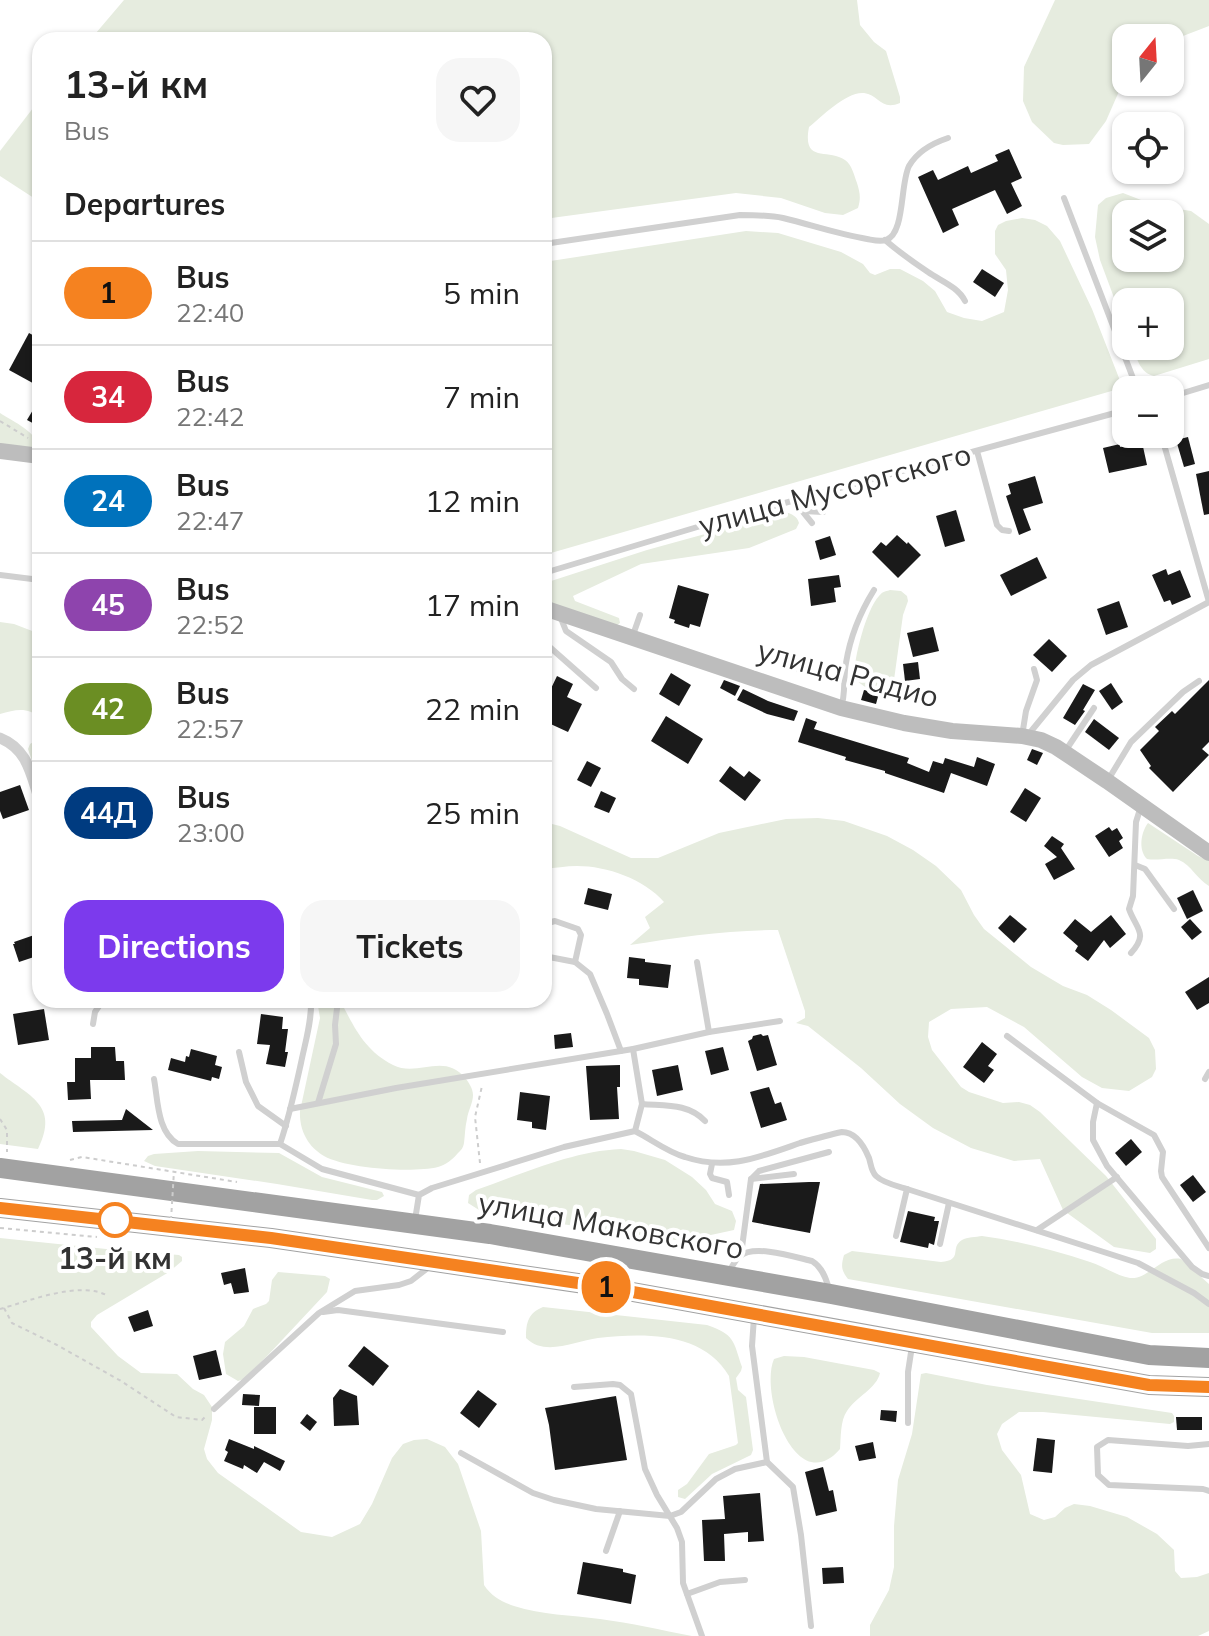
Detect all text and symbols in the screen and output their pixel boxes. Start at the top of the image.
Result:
north arrow [1112,24,1184,96]
map controls [1112,24,1184,448]
button: heart [436,58,520,142]
text: 13-й км [64,60,208,108]
button: locate [1112,112,1184,184]
text: Bus [64,114,110,147]
text: Departures [64,185,225,223]
button: layers [1112,200,1184,272]
text: Bus [176,258,230,296]
text: 5 min [443,274,520,312]
text: 1 [100,275,116,310]
button: + [1112,288,1184,360]
text: 22:40 [176,296,244,329]
text: Bus [176,362,230,400]
button: − [1112,376,1184,448]
text: 7 min [443,378,520,416]
text: 34 [91,379,125,414]
text: 22:42 [176,400,244,433]
street label: улица Мусоргского [694,434,975,544]
text: Bus [176,466,230,504]
text: 12 min [425,482,520,520]
text: 24 [91,483,125,518]
text: 22:47 [176,504,244,537]
text: Bus [176,570,230,608]
text: 17 min [425,586,520,624]
text: 45 [91,587,125,622]
text: 22:52 [176,608,244,641]
street label: улица Радио [753,631,943,715]
text: Bus [176,674,230,712]
text: 22 min [425,690,520,728]
text: 42 [91,691,125,726]
text: 22:57 [176,712,244,745]
text: Bus [177,778,230,816]
text: 25 min [425,794,520,832]
text: 44Д [80,795,137,830]
text: 23:00 [177,816,245,849]
button: Directions [64,900,284,992]
button: Tickets [300,900,520,992]
street label: улица Маковского [475,1183,747,1267]
marker: 13-й км [98,1203,132,1237]
place label: 13-й км [58,1239,172,1277]
line badge: 1 [580,1261,632,1313]
text: 1 [598,1269,614,1304]

